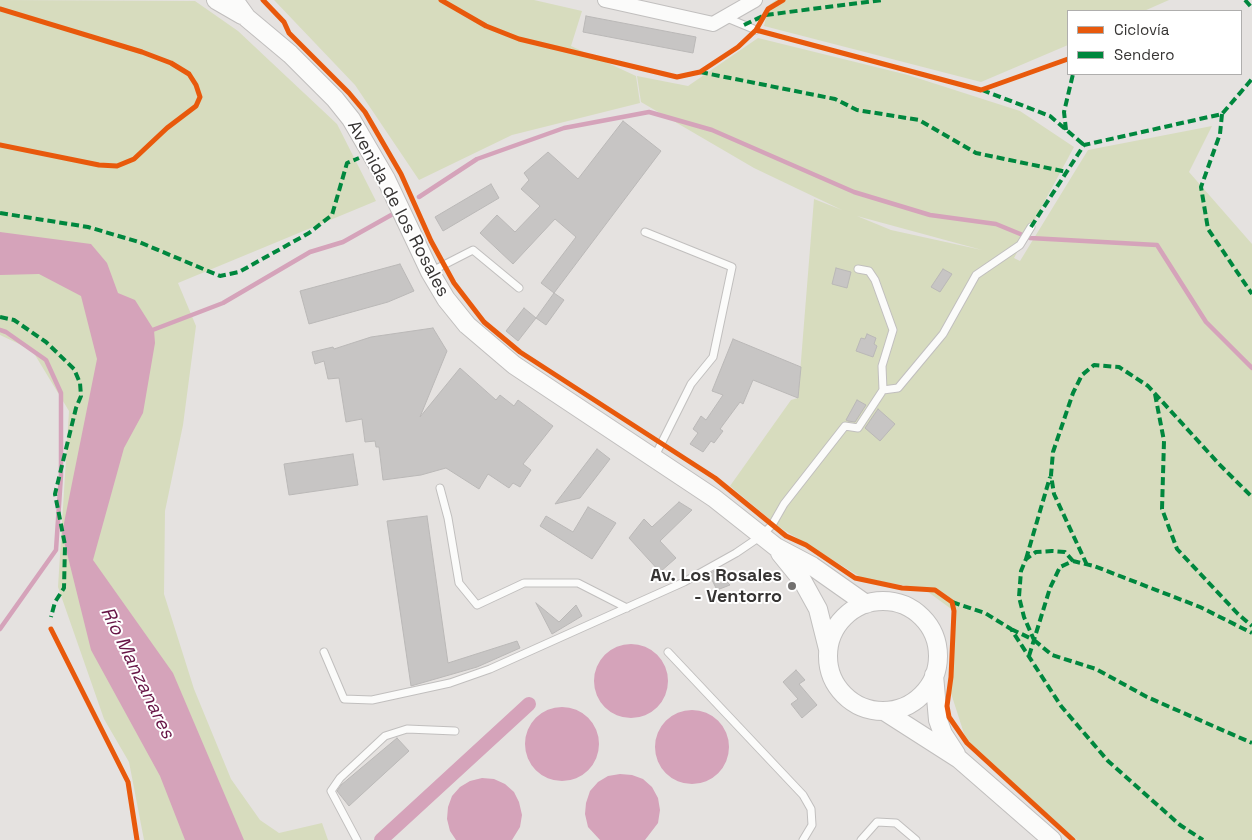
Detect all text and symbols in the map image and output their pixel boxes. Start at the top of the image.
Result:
legend [1067,10,1242,75]
text: Ciclovía [1114,20,1169,39]
text: Sendero [1114,45,1174,64]
street label: Avenida de los Rosales [342,117,454,301]
place label: Av. Los Rosales - Ventorro [650,565,782,608]
marker: Av. Los Rosales - Ventorro [786,580,798,592]
water label: Río Manzanares [95,603,179,743]

